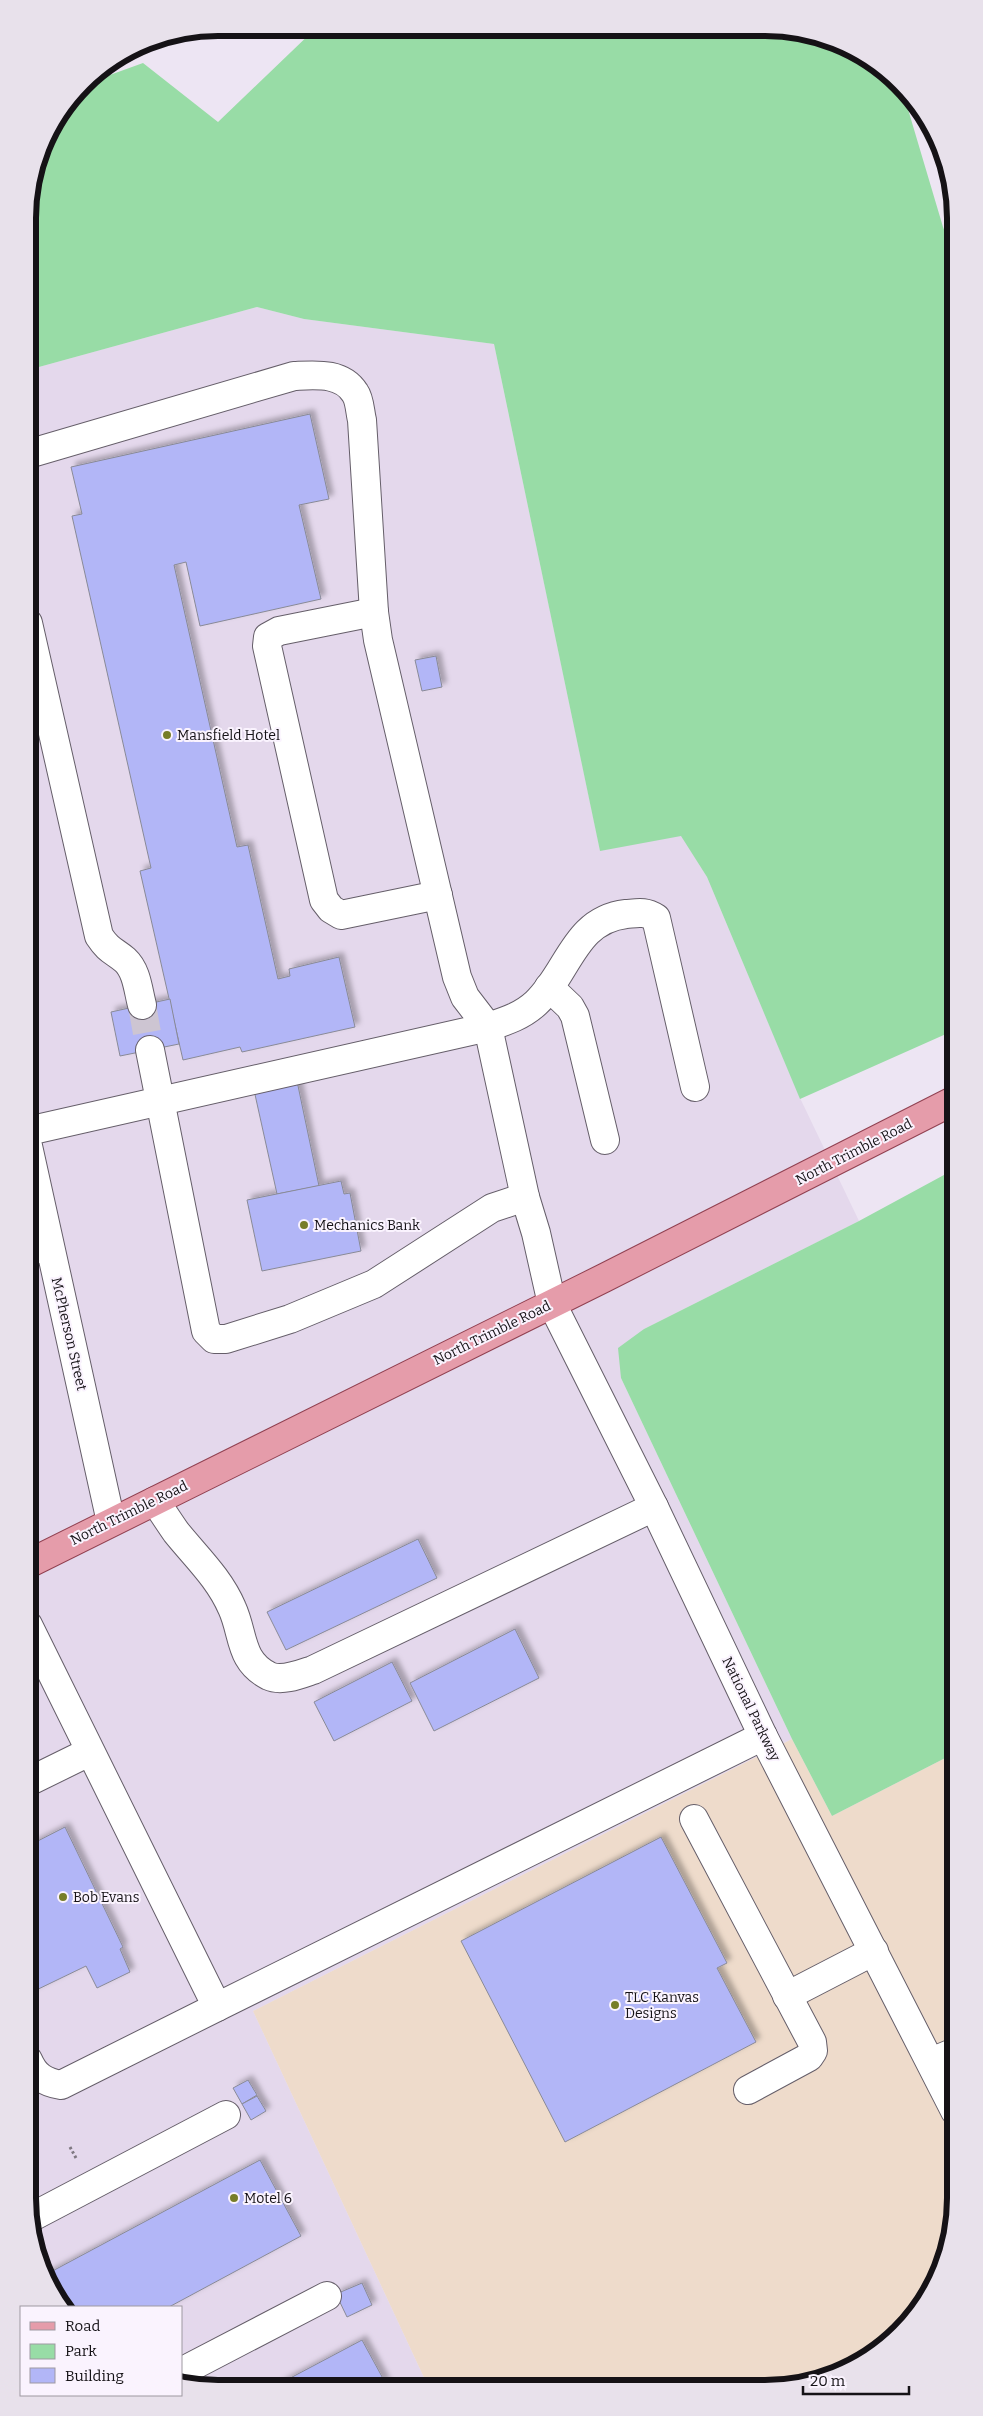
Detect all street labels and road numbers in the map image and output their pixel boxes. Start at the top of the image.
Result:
street label: North Trimble Road [793,1115,915,1189]
street label: McPherson Street [48,1276,90,1392]
street label: North Trimble Road [431,1297,553,1369]
street label: North Trimble Road [68,1477,190,1549]
street label: National Parkway [718,1654,784,1765]

